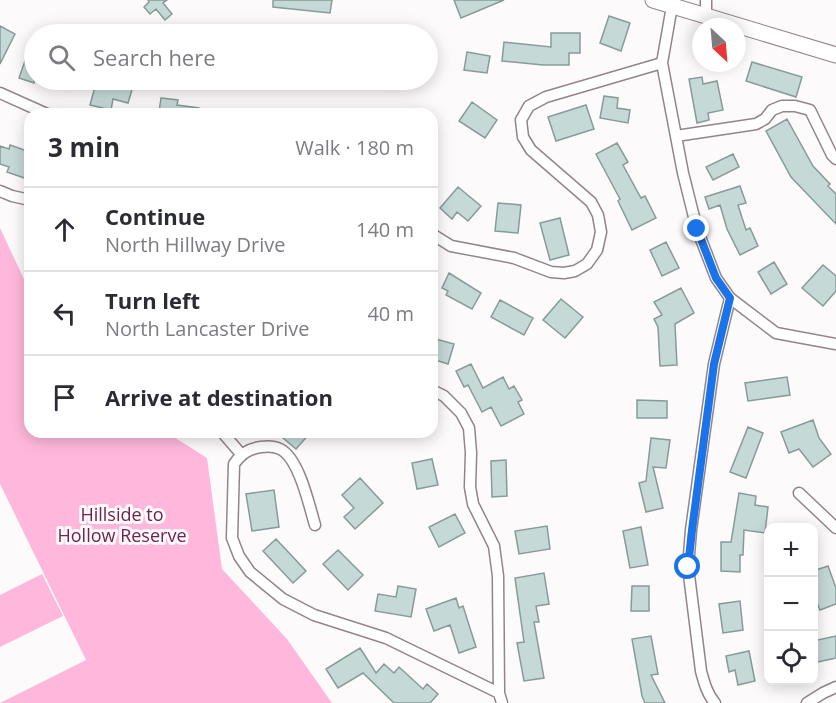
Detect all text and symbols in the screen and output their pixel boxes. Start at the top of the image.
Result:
north arrow [692,18,746,72]
search box [24,24,438,90]
icon: search [45,41,78,74]
text: Search here [93,42,216,72]
text: 3 min [48,129,120,165]
text: Walk · 180 m [295,134,414,161]
text: Continue [105,201,205,231]
icon: ahead [48,213,81,246]
route end [683,215,709,241]
text: 140 m [356,216,414,243]
text: North Hillway Drive [105,231,286,258]
text: Turn left [105,285,200,315]
icon: left [48,297,81,330]
text: 40 m [367,300,414,327]
text: North Lancaster Drive [105,315,310,342]
icon: arrive [48,381,81,414]
text: Arrive at destination [105,382,333,412]
park label: Hillside to Hollow Reserve [58,502,187,547]
map controls [764,523,818,685]
button: + [764,523,818,577]
route start [674,553,700,579]
button: − [764,577,818,631]
button: locate [764,631,818,685]

